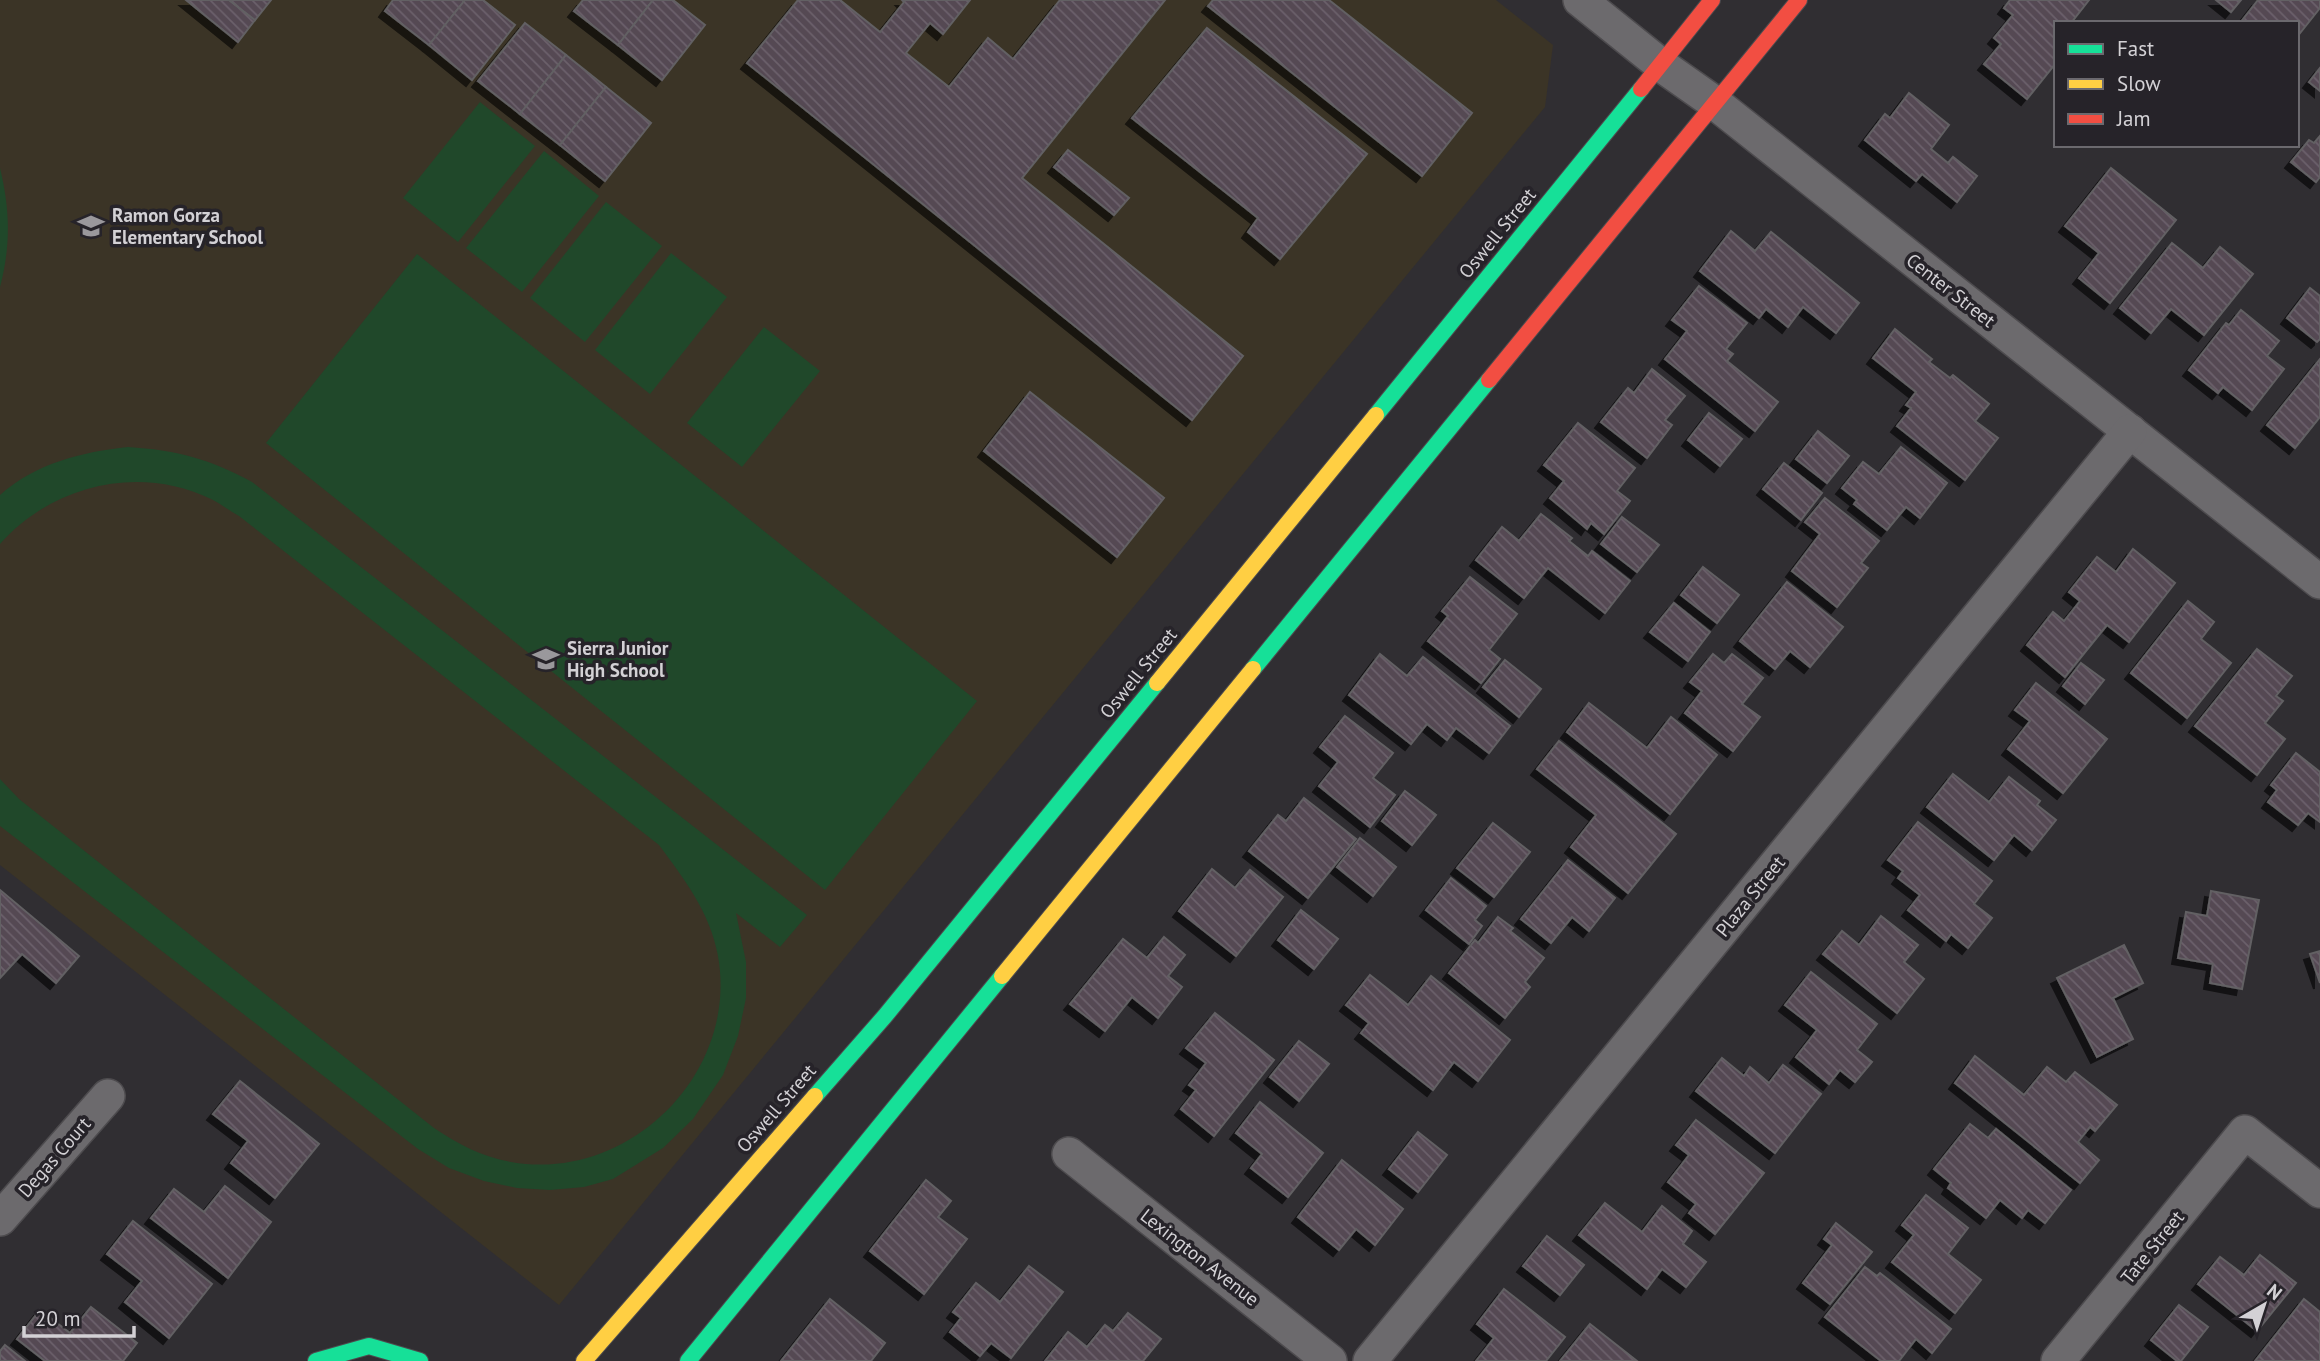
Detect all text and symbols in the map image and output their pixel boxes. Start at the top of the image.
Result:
legend [2054,21,2299,147]
text: Fast [2117,35,2154,62]
text: Slow [2117,70,2161,97]
text: Jam [2116,105,2151,132]
street label: Oswell Street [1453,183,1541,283]
place label: Ramon Gorza Elementary School [112,203,263,249]
school or university icon: Ramon Gorza Elementary School [76,211,106,241]
street label: Center Street [1902,248,2001,332]
street label: Oswell Street [1094,623,1182,723]
place label: Sierra Junior High School [567,636,669,682]
school or university icon: Sierra Junior High School [531,644,561,674]
street label: Plaza Street [1710,850,1790,941]
street label: Oswell Street [731,1059,821,1157]
street label: Degas Court [13,1111,96,1202]
street label: Lexington Avenue [1136,1203,1264,1311]
street label: Tate Street [2115,1205,2189,1289]
north arrow [2229,1270,2299,1340]
text: N [2262,1279,2287,1305]
scale bar [24,1294,135,1338]
text: 20 m [35,1305,81,1332]

